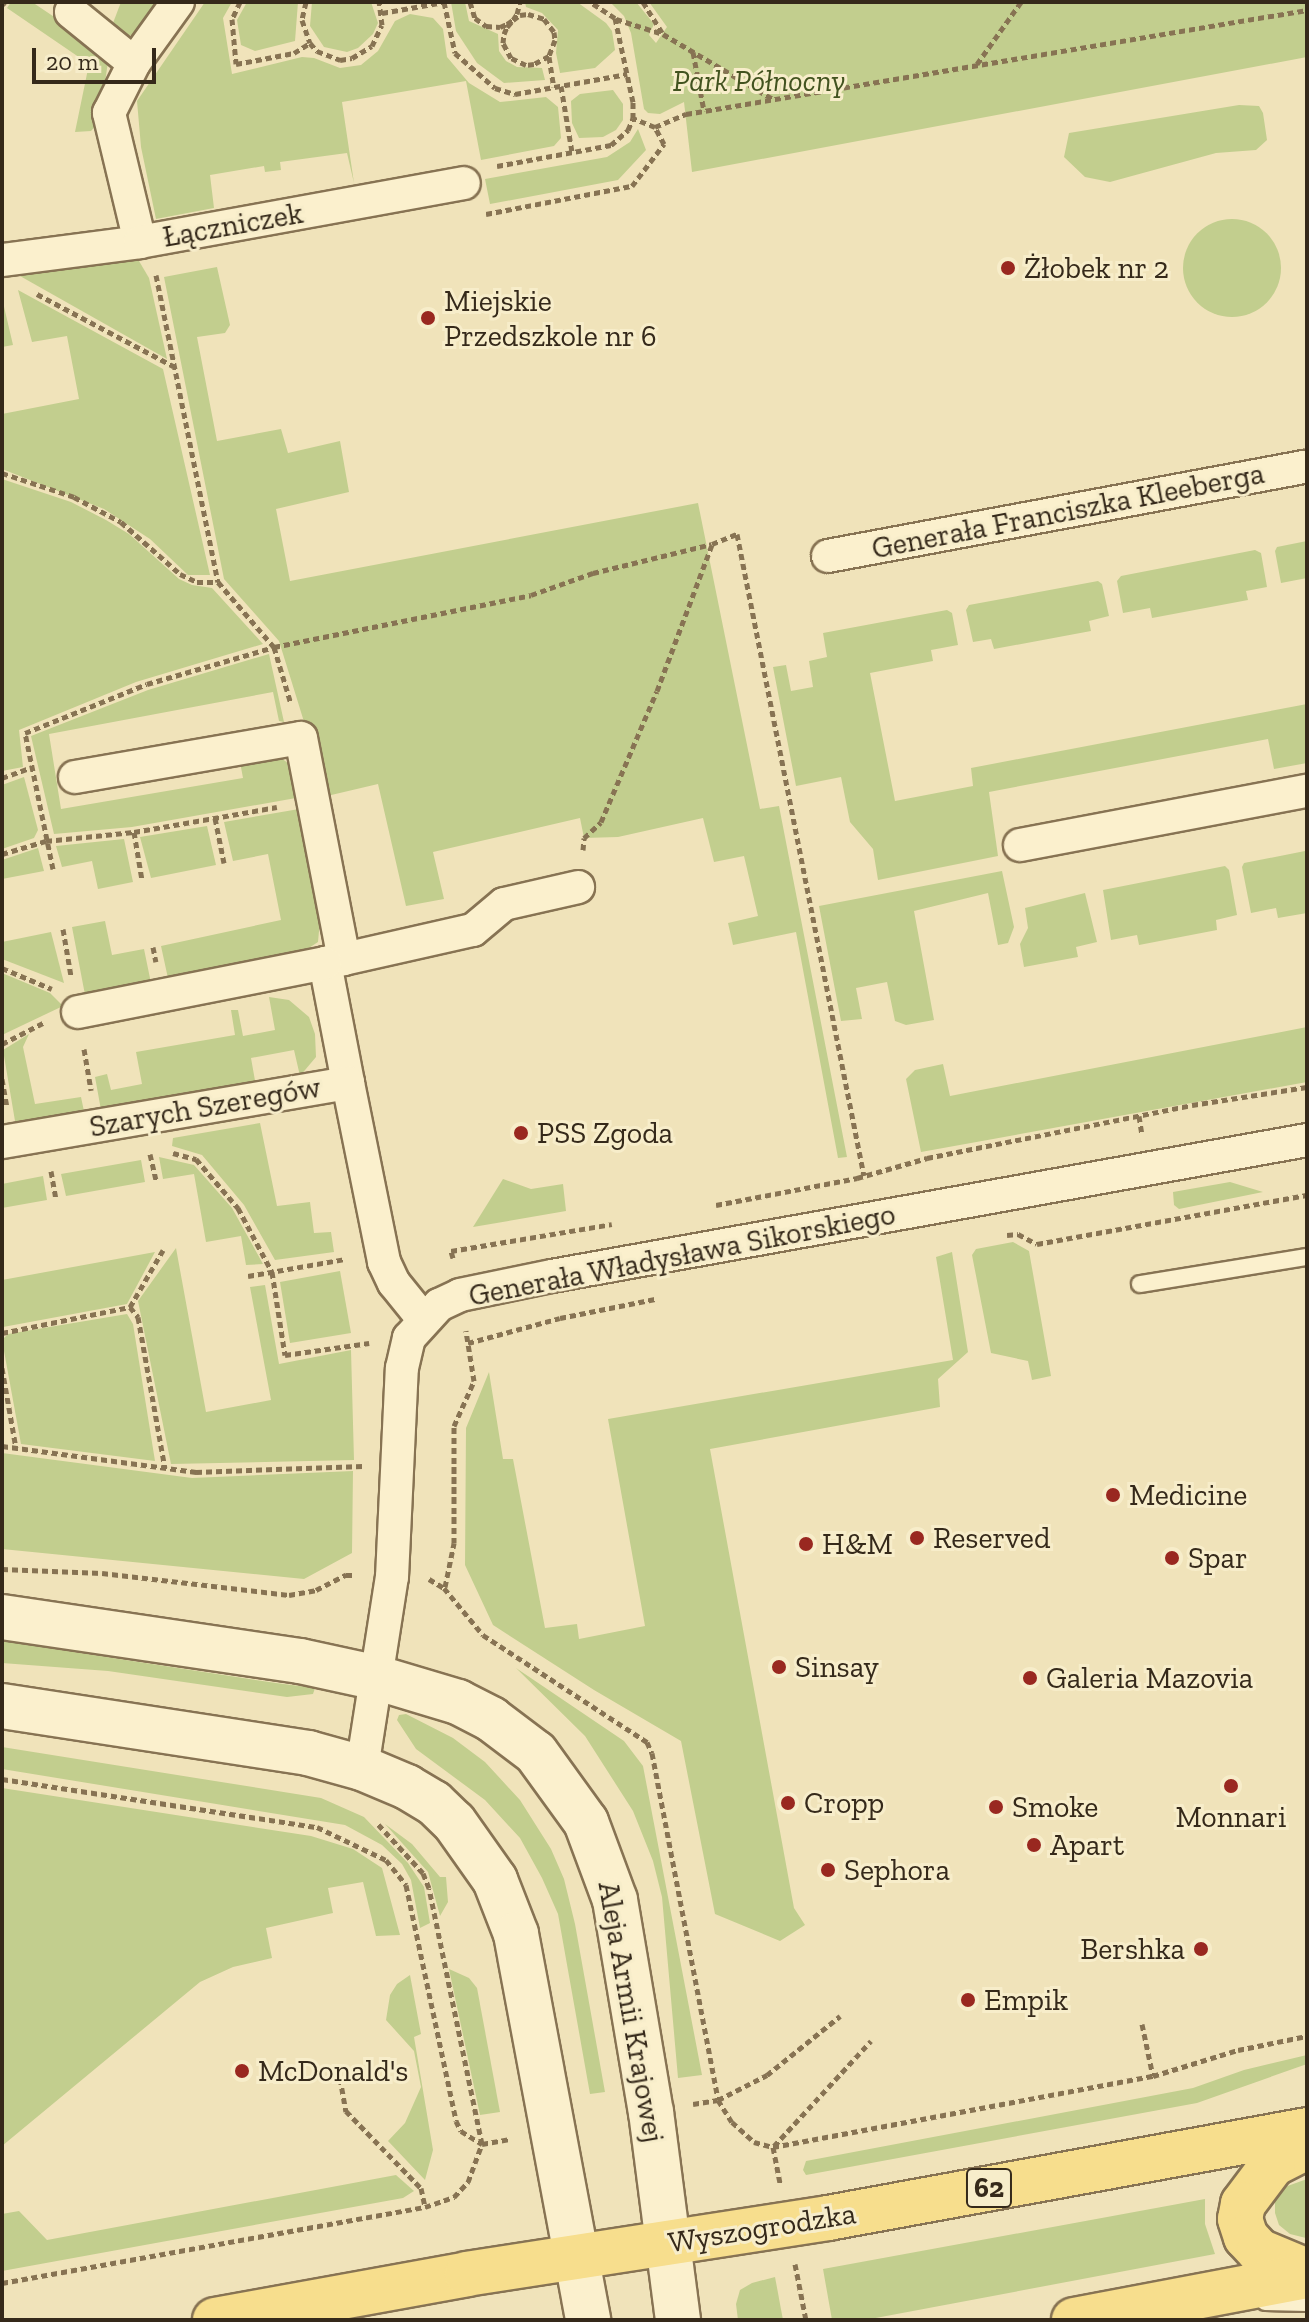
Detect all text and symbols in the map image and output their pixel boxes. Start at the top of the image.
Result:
scale bar [36,32,160,82]
text: 20 m [46,47,98,76]
park label: Park Północny [673,63,845,99]
street label: Łączniczek [160,195,306,255]
place label: Żłobek nr 2 [1024,250,1169,286]
marker: Żłobek nr 2 [999,259,1017,277]
place label: Miejskie Przedszkole nr 6 [444,283,657,354]
marker: Miejskie Przedszkole nr 6 [419,309,437,327]
street label: Generała Franciszka Kleeberga [869,455,1267,567]
street label: Szarych Szeregów [87,1069,323,1145]
place label: PSS Zgoda [537,1115,673,1151]
marker: PSS Zgoda [512,1124,530,1142]
street label: Generała Władysława Sikorskiego [465,1196,899,1314]
place label: Medicine [1129,1477,1247,1513]
marker: Medicine [1104,1486,1122,1504]
place label: Reserved [933,1520,1050,1556]
place label: H&M [822,1526,893,1562]
marker: Reserved [908,1529,926,1547]
marker: H&M [797,1535,815,1553]
place label: Spar [1188,1540,1248,1576]
marker: Spar [1163,1549,1181,1567]
place label: Sinsay [795,1649,879,1685]
marker: Sinsay [770,1658,788,1676]
place label: Galeria Mazovia [1046,1660,1253,1696]
marker: Galeria Mazovia [1021,1669,1039,1687]
marker: Monnari [1222,1777,1240,1795]
place label: Cropp [804,1785,884,1821]
place label: Smoke [1012,1789,1098,1825]
marker: Cropp [779,1794,797,1812]
marker: Smoke [987,1798,1005,1816]
place label: Monnari [1175,1799,1287,1835]
place label: Apart [1050,1827,1124,1863]
marker: Apart [1025,1836,1043,1854]
place label: Sephora [844,1852,950,1888]
marker: Sephora [819,1861,837,1879]
street label: Aleja Armii Krajowej [590,1878,672,2146]
place label: Bershka [1080,1931,1185,1967]
marker: Bershka [1192,1940,1210,1958]
place label: Empik [984,1982,1068,2018]
marker: Empik [959,1991,977,2009]
place label: McDonald's [258,2053,409,2089]
marker: McDonald's [233,2062,251,2080]
road number: 62 [965,2164,1013,2212]
street label: Wyszogrodzka [666,2195,858,2261]

